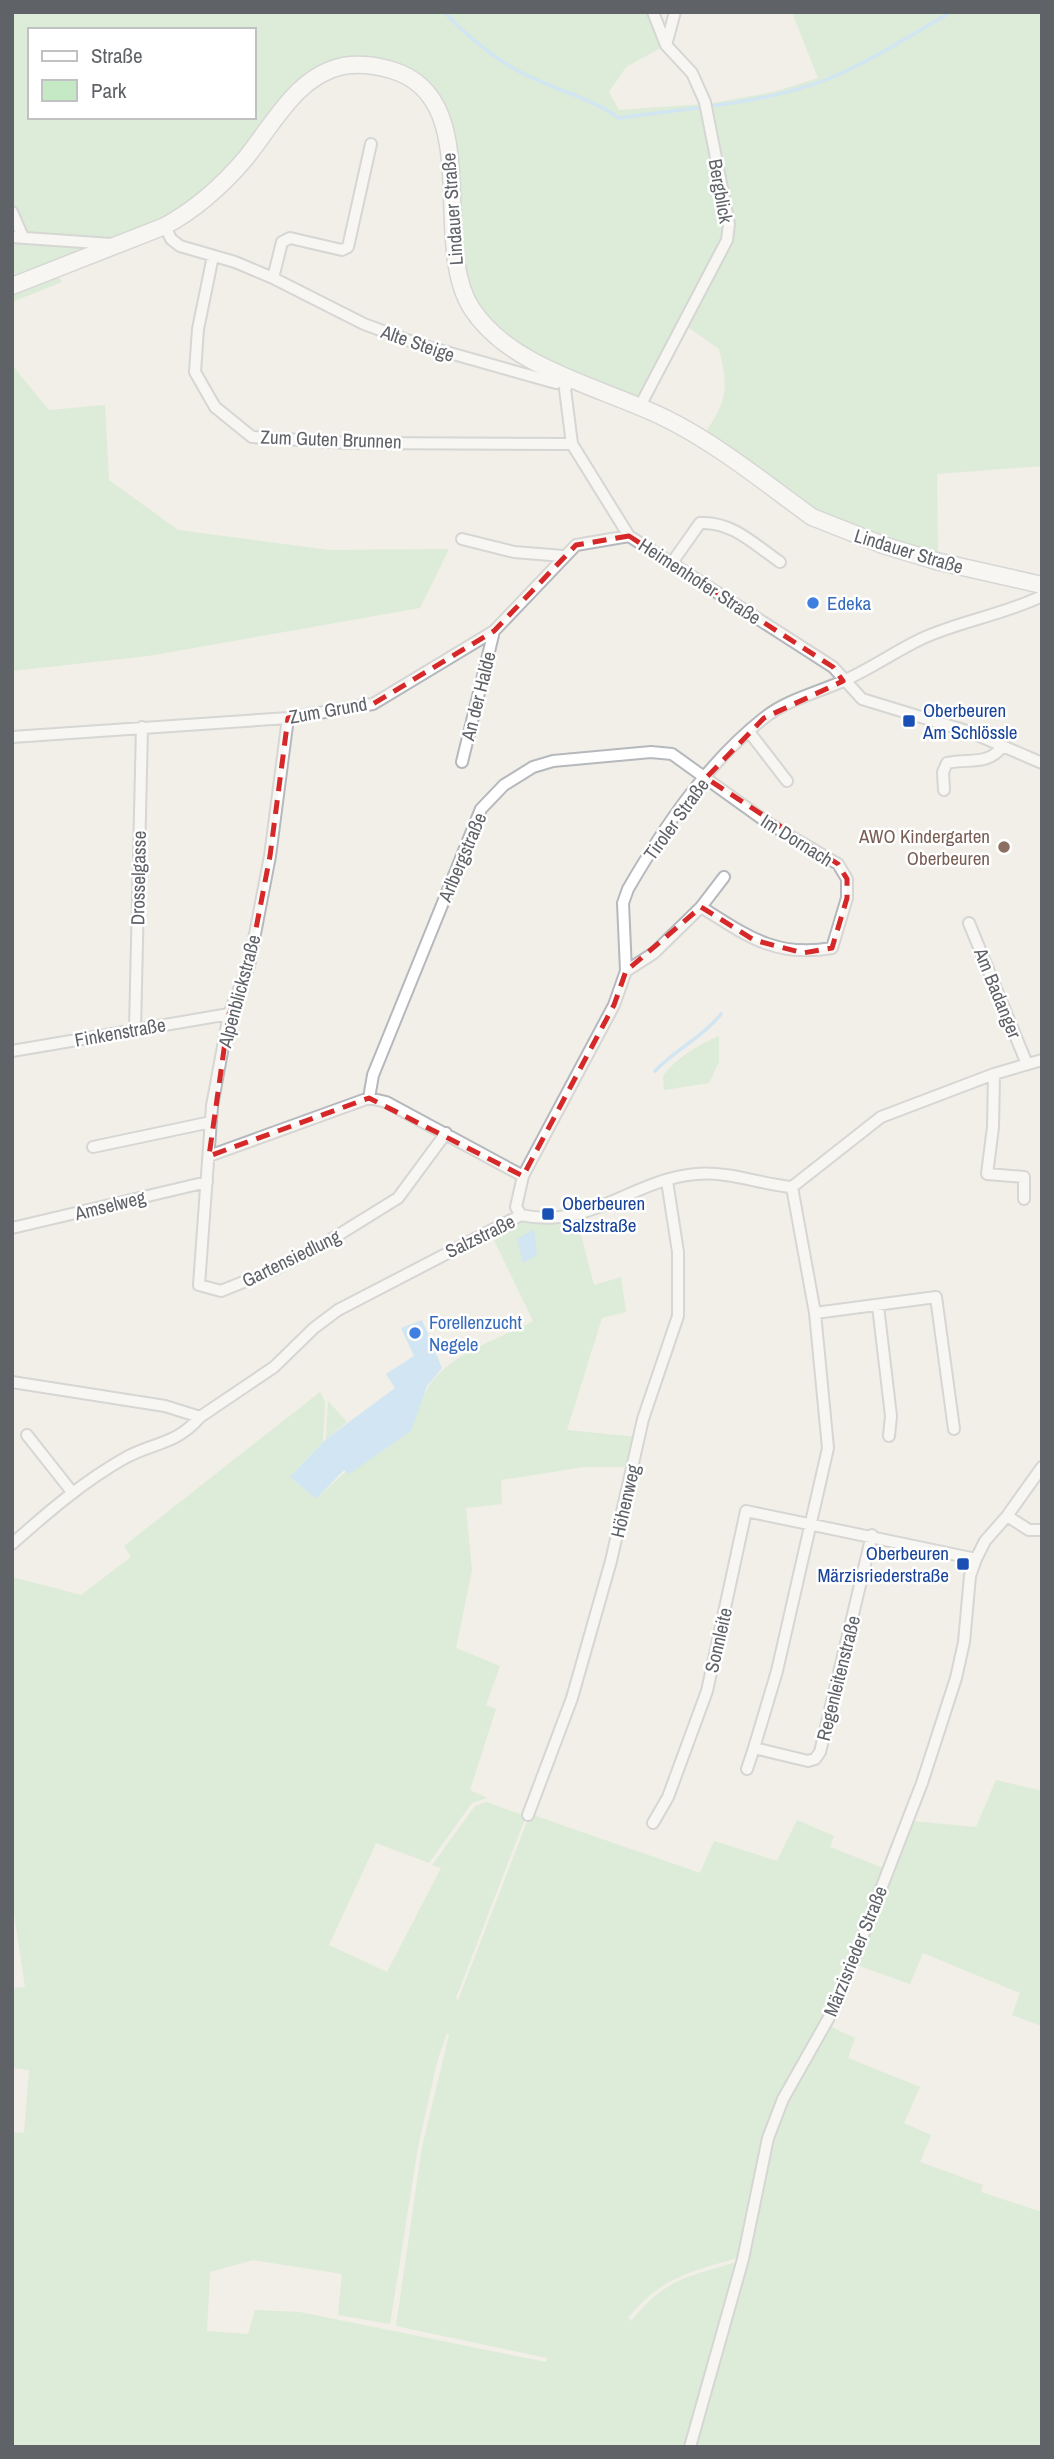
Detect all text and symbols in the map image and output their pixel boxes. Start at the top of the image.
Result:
legend [28,28,256,119]
text: Straße [91,41,143,70]
text: Park [91,76,127,105]
street label: Lindauer Straße [435,152,469,266]
street label: Bergblick [703,157,739,225]
street label: Alte Steige [377,318,458,368]
street label: Zum Guten Brunnen [260,424,402,454]
street label: Lindauer Straße [851,522,967,580]
street label: Heimenhofer Straße [634,532,766,630]
place label: Edeka [827,590,872,616]
marker: Edeka [805,595,821,611]
street label: An der Halde [454,649,502,744]
street label: Zum Grund [287,690,369,730]
place label: Oberbeuren Am Schlössle [922,697,1017,745]
marker: Oberbeuren Am Schlössle [901,713,917,729]
street label: Tiroler Straße [637,773,715,865]
street label: Arlbergstraße [431,808,492,906]
street label: Im Dornach [756,808,838,872]
place label: AWO Kindergarten Oberbeuren [858,823,990,871]
street label: Drosselgasse [124,831,152,925]
marker: AWO Kindergarten Oberbeuren [996,839,1012,855]
street label: Alpenblickstraße [211,932,267,1051]
street label: Am Badanger [968,943,1028,1043]
street label: Finkenstraße [73,1011,167,1053]
street label: Amselweg [71,1184,148,1227]
place label: Oberbeuren Salzstraße [562,1190,645,1238]
marker: Oberbeuren Salzstraße [540,1206,556,1222]
street label: Salzstraße [441,1208,519,1264]
street label: Gartensiedlung [237,1223,345,1293]
place label: Forellenzucht Negele [429,1309,522,1357]
marker: Forellenzucht Negele [407,1325,423,1341]
street label: Höhenweg [604,1461,646,1540]
place label: Oberbeuren Märzisriederstraße [817,1540,949,1588]
marker: Oberbeuren Märzisriederstraße [955,1556,971,1572]
street label: Sonnleite [698,1605,738,1675]
street label: Regenleitenstraße [810,1613,866,1743]
street label: Märzisrieder Straße [817,1882,893,2020]

